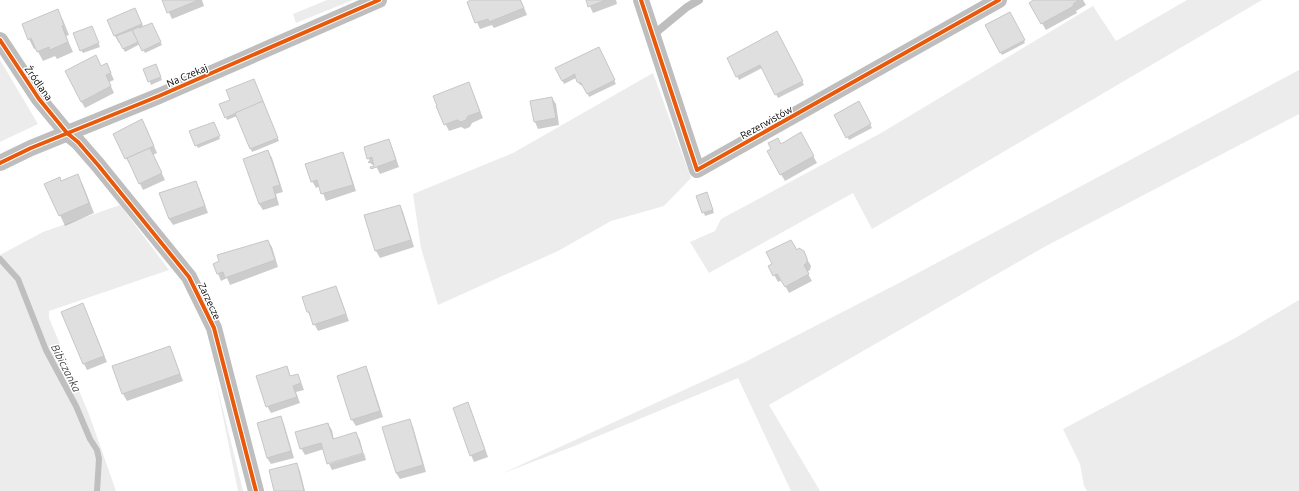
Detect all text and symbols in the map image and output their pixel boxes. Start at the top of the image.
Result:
street label: Na Czekaj [165,62,209,89]
street label: Źródlana [23,63,55,103]
street label: Rezerwistów [738,104,794,141]
street label: Zarzecze [196,281,223,321]
water label: Bibiczanka [49,342,83,394]

